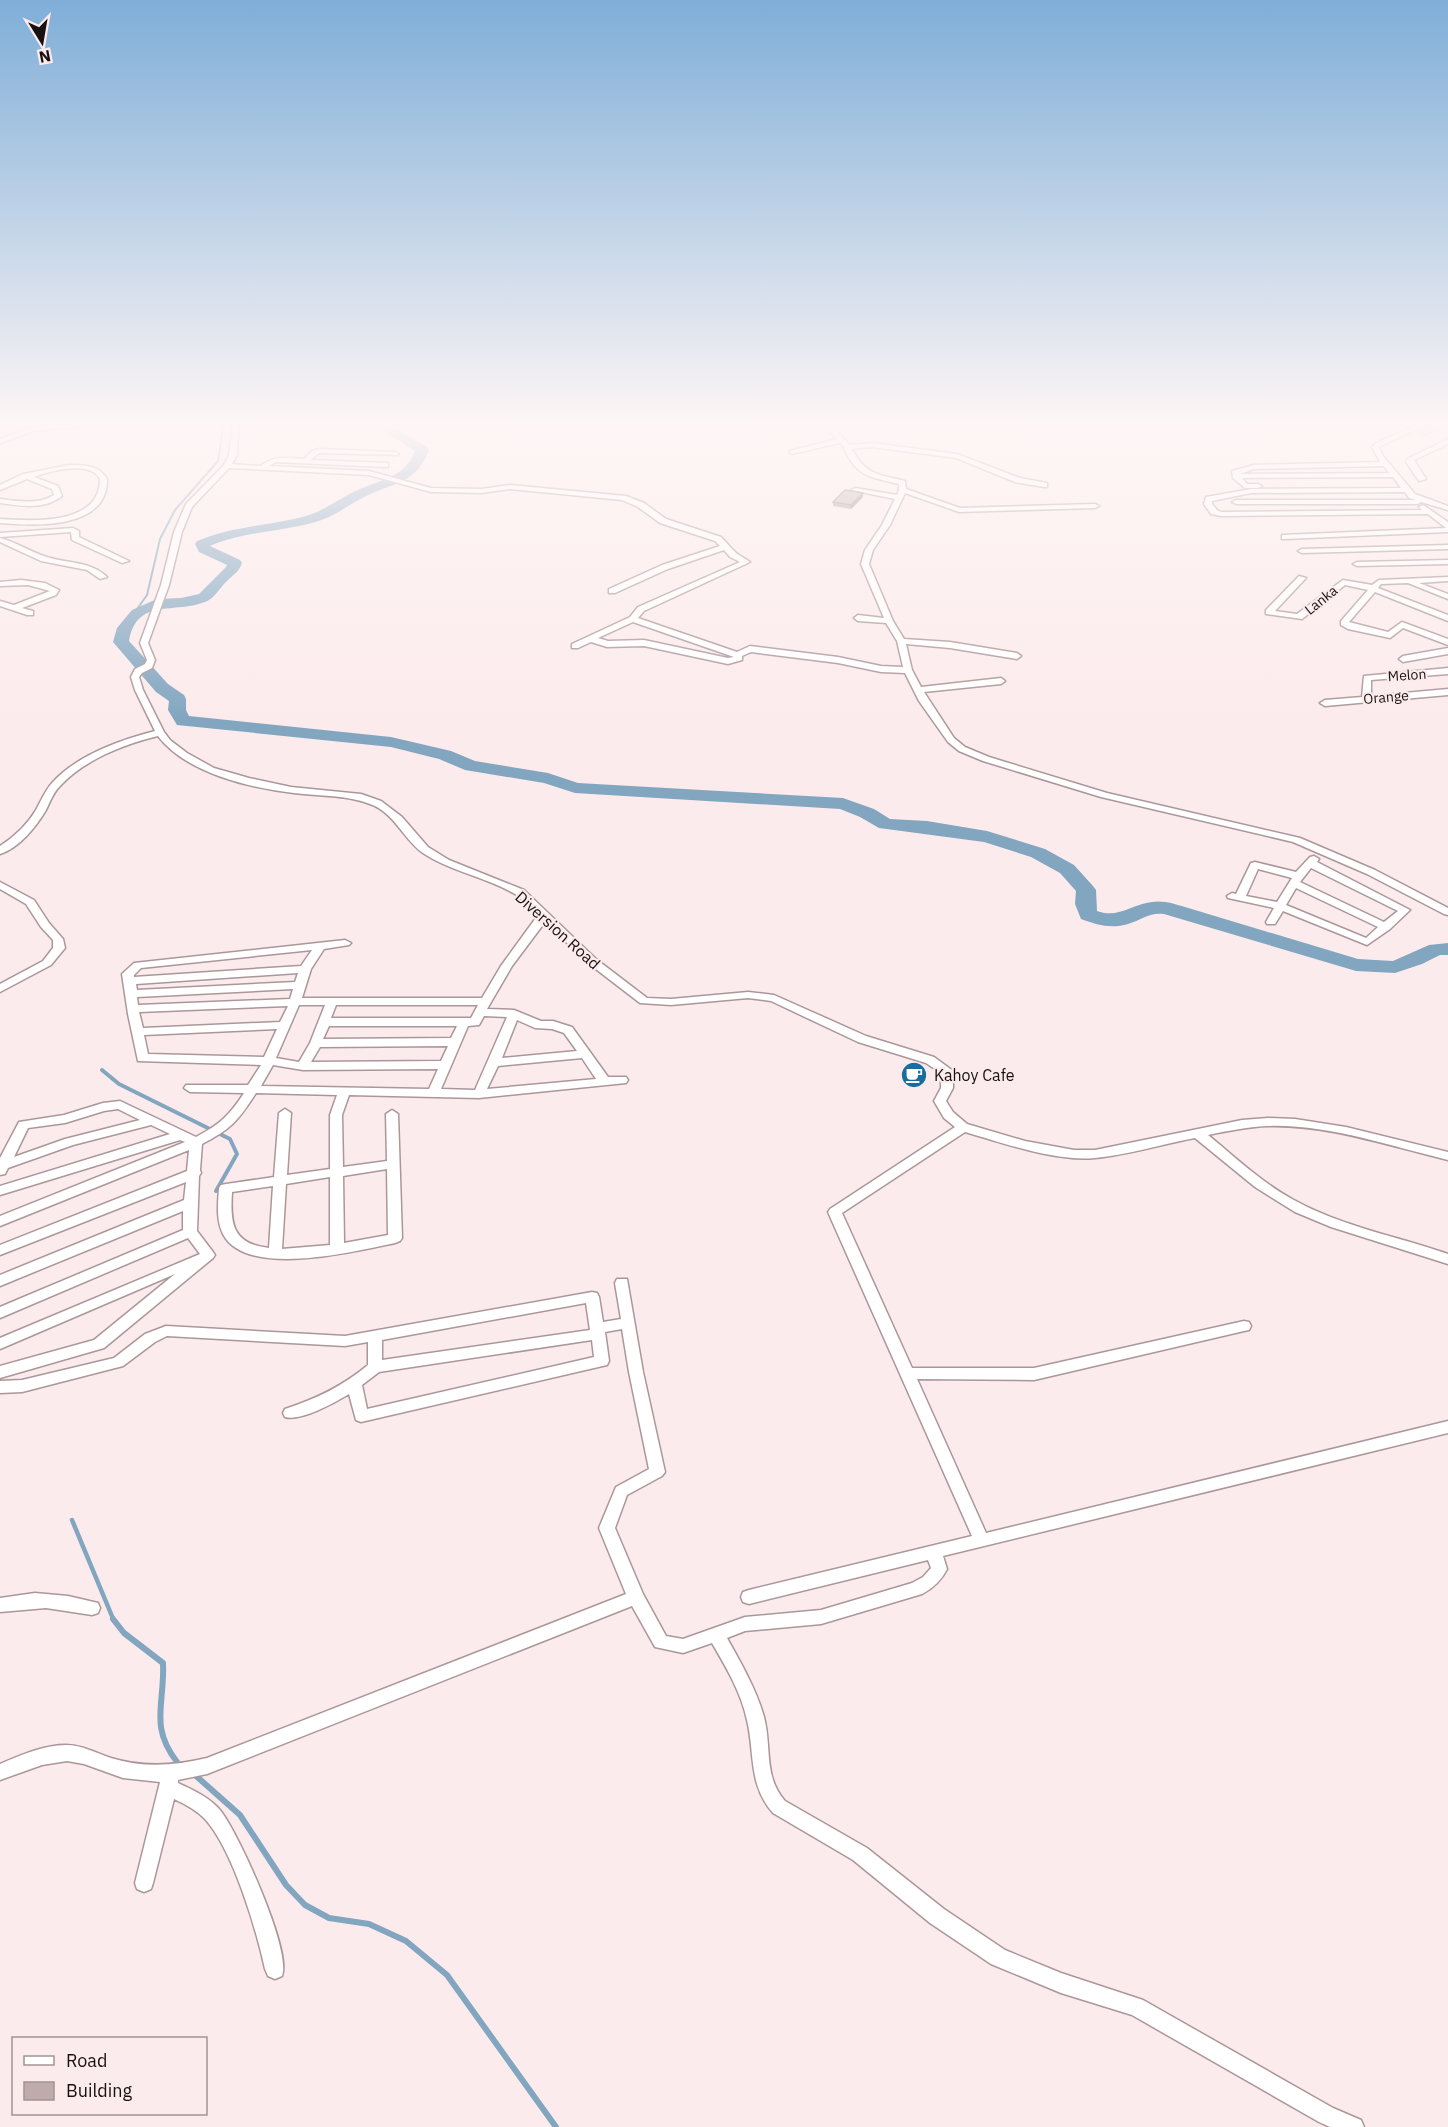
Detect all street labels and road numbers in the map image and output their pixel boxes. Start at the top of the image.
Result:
street label: Lanka [1301,581,1342,619]
street label: Melon [1387,665,1427,685]
street label: Orange [1363,686,1410,708]
street label: Diversion Road [511,887,605,973]

